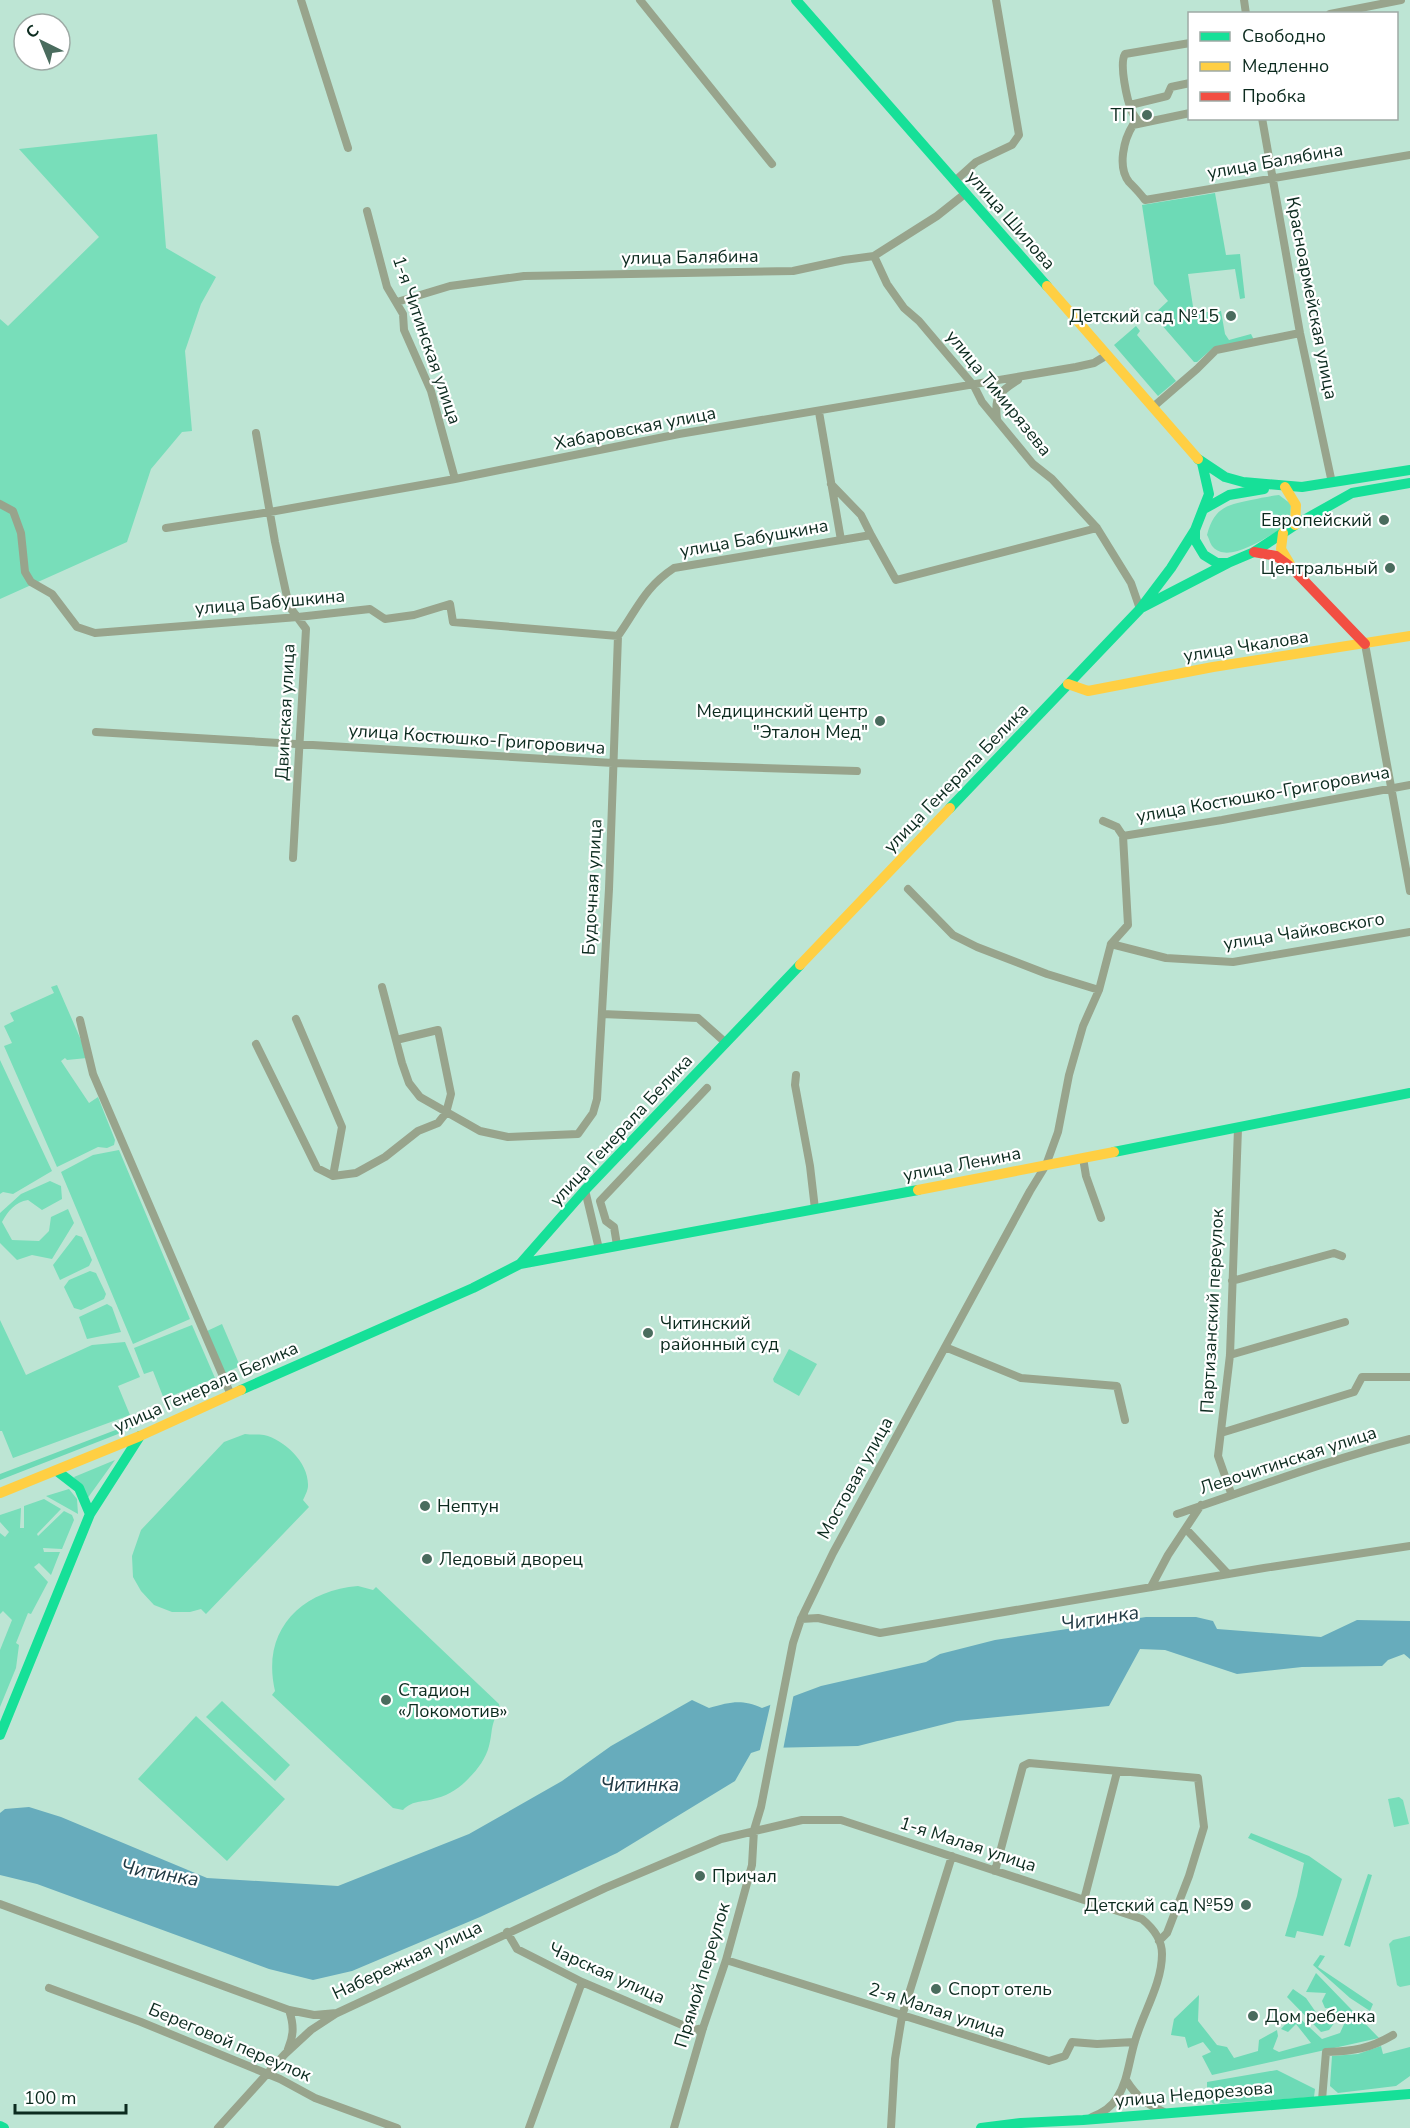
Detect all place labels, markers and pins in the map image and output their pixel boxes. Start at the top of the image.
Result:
place label: ТП [1111,103,1135,127]
marker: ТП [1140,108,1154,122]
place label: Детский сад №15 [1069,304,1219,328]
marker: Детский сад №15 [1224,309,1238,323]
place label: Европейский [1261,508,1372,532]
marker: Европейский [1377,513,1391,527]
place label: Центральный [1261,556,1378,580]
marker: Центральный [1383,561,1397,575]
place label: Медицинский центр "Эталон Мед" [696,699,868,744]
marker: Медицинский центр "Эталон Мед" [873,714,887,728]
place label: Читинский районный суд [660,1311,779,1356]
marker: Читинский районный суд [641,1326,655,1340]
place label: Нептун [437,1494,499,1518]
marker: Нептун [418,1499,432,1513]
place label: Ледовый дворец [439,1547,583,1571]
marker: Ледовый дворец [420,1552,434,1566]
place label: Стадион «Локомотив» [398,1678,507,1723]
marker: Стадион «Локомотив» [379,1693,393,1707]
place label: Причал [712,1864,777,1888]
marker: Причал [693,1869,707,1883]
place label: Детский сад №59 [1084,1893,1234,1917]
marker: Детский сад №59 [1239,1898,1253,1912]
place label: Спорт отель [948,1977,1052,2001]
marker: Спорт отель [929,1982,943,1996]
place label: Дом ребенка [1265,2004,1376,2028]
marker: Дом ребенка [1246,2009,1260,2023]

